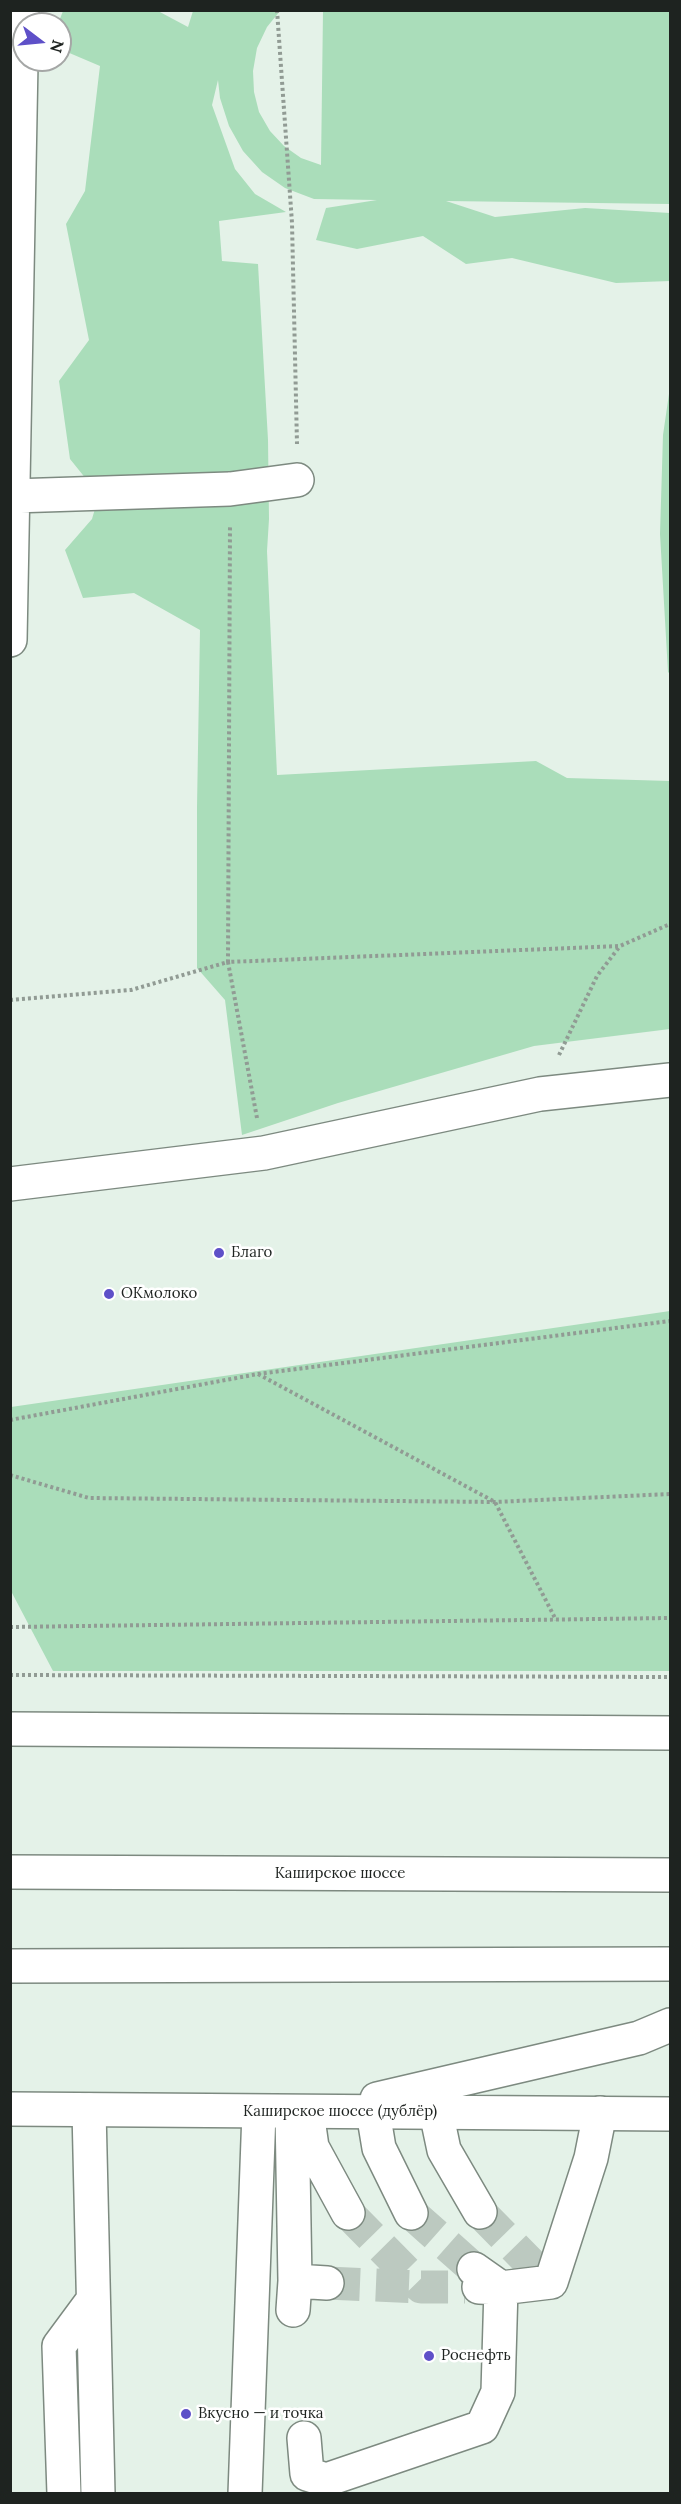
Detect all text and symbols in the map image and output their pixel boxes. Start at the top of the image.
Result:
north arrow [12,12,72,72]
text: N [46,38,69,55]
place label: Благо [231,1244,272,1262]
marker: Благо [212,1246,226,1260]
place label: ОКмолоко [121,1285,197,1303]
marker: ОКмолоко [102,1287,116,1301]
street label: Каширское шоссе [275,1865,405,1883]
street label: Каширское шоссе (дублёр) [243,2103,437,2121]
place label: Роснефть [441,2347,511,2365]
marker: Роснефть [422,2349,436,2363]
place label: Вкусно — и точка [198,2405,323,2423]
marker: Вкусно — и точка [179,2407,193,2421]

